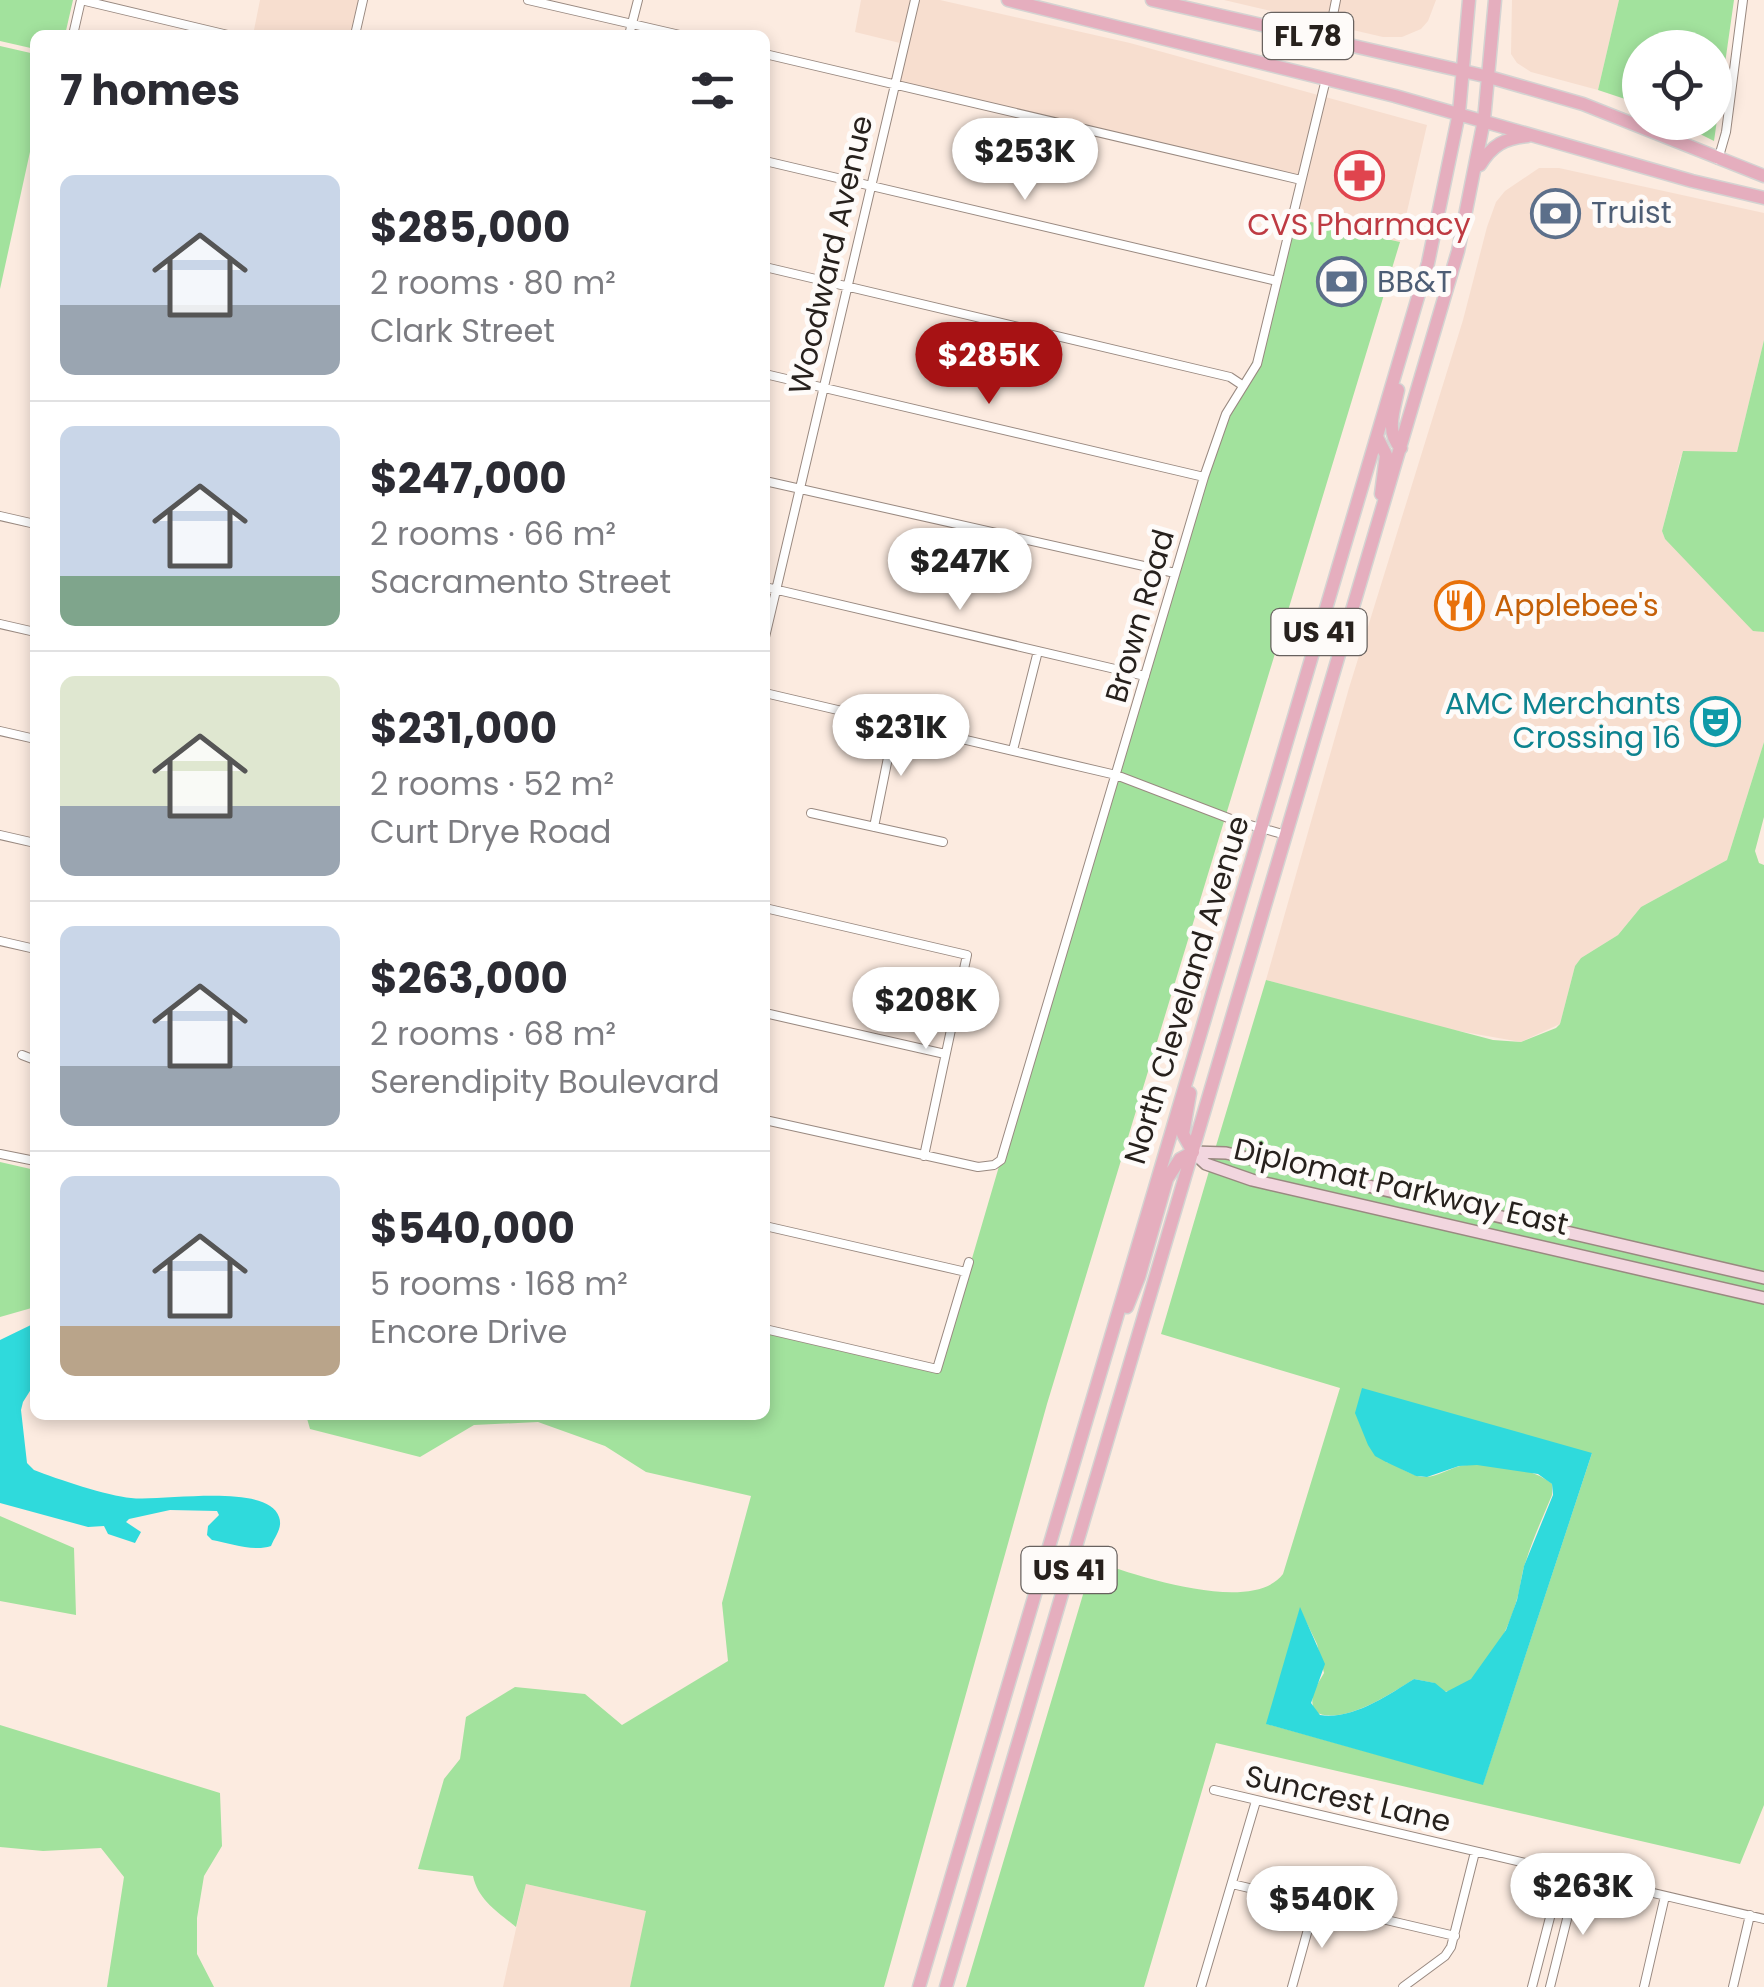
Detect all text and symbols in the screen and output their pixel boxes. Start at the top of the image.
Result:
road number: FL 78 [1263,13,1353,59]
map controls [1622,30,1732,140]
button: locate [1622,30,1732,140]
text: 7 homes [60,61,240,120]
icon: filters [685,63,740,118]
street label: Woodward Avenue [778,111,884,399]
pin: $253K [955,118,1095,203]
text: $253K [974,128,1076,173]
pharmacy icon: CVS Pharmacy [1333,150,1385,202]
bank icon: Truist [1530,187,1582,239]
place label: Truist [1591,191,1672,234]
text: $285,000 [370,198,570,257]
place label: CVS Pharmacy [1247,203,1471,246]
icon: home [140,215,260,335]
bank icon: BB&T [1316,256,1368,308]
text: 2 rooms · 80 m² [370,260,616,305]
place label: BB&T [1377,260,1452,303]
text: Clark Street [370,308,555,353]
pin: $285K [919,322,1059,407]
text: $285K [937,332,1041,377]
text: $247,000 [370,449,567,508]
icon: home [140,466,260,586]
text: 2 rooms · 66 m² [370,511,616,556]
street label: Brown Road [1094,524,1185,708]
pin: $247K [890,528,1030,613]
text: $247K [910,538,1010,583]
text: Sacramento Street [370,559,671,604]
restaurant icon: Applebee's [1433,580,1485,632]
place label: Applebee's [1494,584,1659,627]
road number: US 41 [1272,609,1366,655]
place label: AMC Merchants Crossing 16 [1445,682,1681,759]
pin: $231K [831,694,971,779]
theatre icon: AMC Merchants Crossing 16 [1690,695,1742,747]
text: $231,000 [370,699,557,758]
text: $231K [854,704,948,749]
icon: home [140,716,260,836]
text: 2 rooms · 52 m² [370,761,614,806]
text: Curt Drye Road [370,809,611,854]
street label: North Cleveland Avenue [1113,810,1260,1169]
text: $263,000 [370,949,568,1008]
icon: home [140,966,260,1086]
pin: $208K [856,967,996,1052]
text: $208K [874,977,978,1022]
text: 2 rooms · 68 m² [370,1011,616,1056]
text: Serendipity Boulevard [370,1059,720,1104]
street label: Diplomat Parkway East [1230,1127,1573,1246]
text: $540,000 [370,1199,575,1258]
icon: home [140,1216,260,1336]
text: 5 rooms · 168 m² [370,1261,628,1306]
text: Encore Drive [370,1309,567,1354]
road number: US 41 [1022,1547,1116,1593]
street label: Suncrest Lane [1241,1754,1455,1843]
pin: $263K [1513,1853,1653,1938]
text: $263K [1532,1863,1634,1908]
pin: $540K [1252,1866,1392,1951]
text: $540K [1269,1876,1375,1921]

